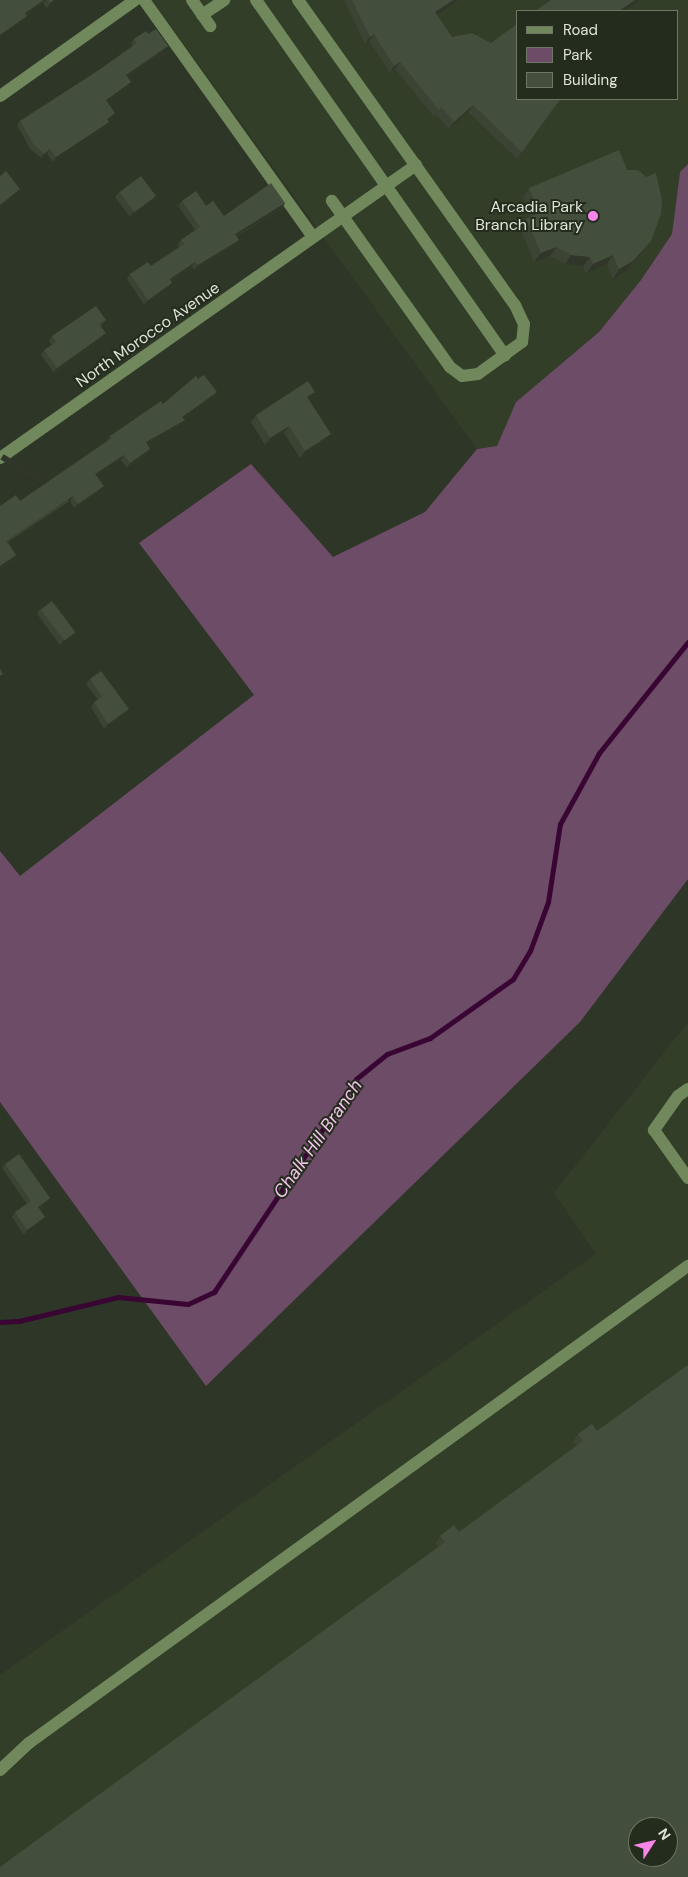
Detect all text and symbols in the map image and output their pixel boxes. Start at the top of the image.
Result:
legend [516,10,678,100]
text: Road [563,20,598,40]
text: Park [563,45,593,65]
text: Building [563,70,618,90]
place label: Arcadia Park Branch Library [475,197,583,235]
marker: Arcadia Park Branch Library [587,210,599,222]
street label: North Morocco Avenue [73,278,223,392]
water label: Chalk Hill Branch [269,1076,367,1202]
north arrow [628,1817,678,1867]
text: N [654,1825,675,1843]

